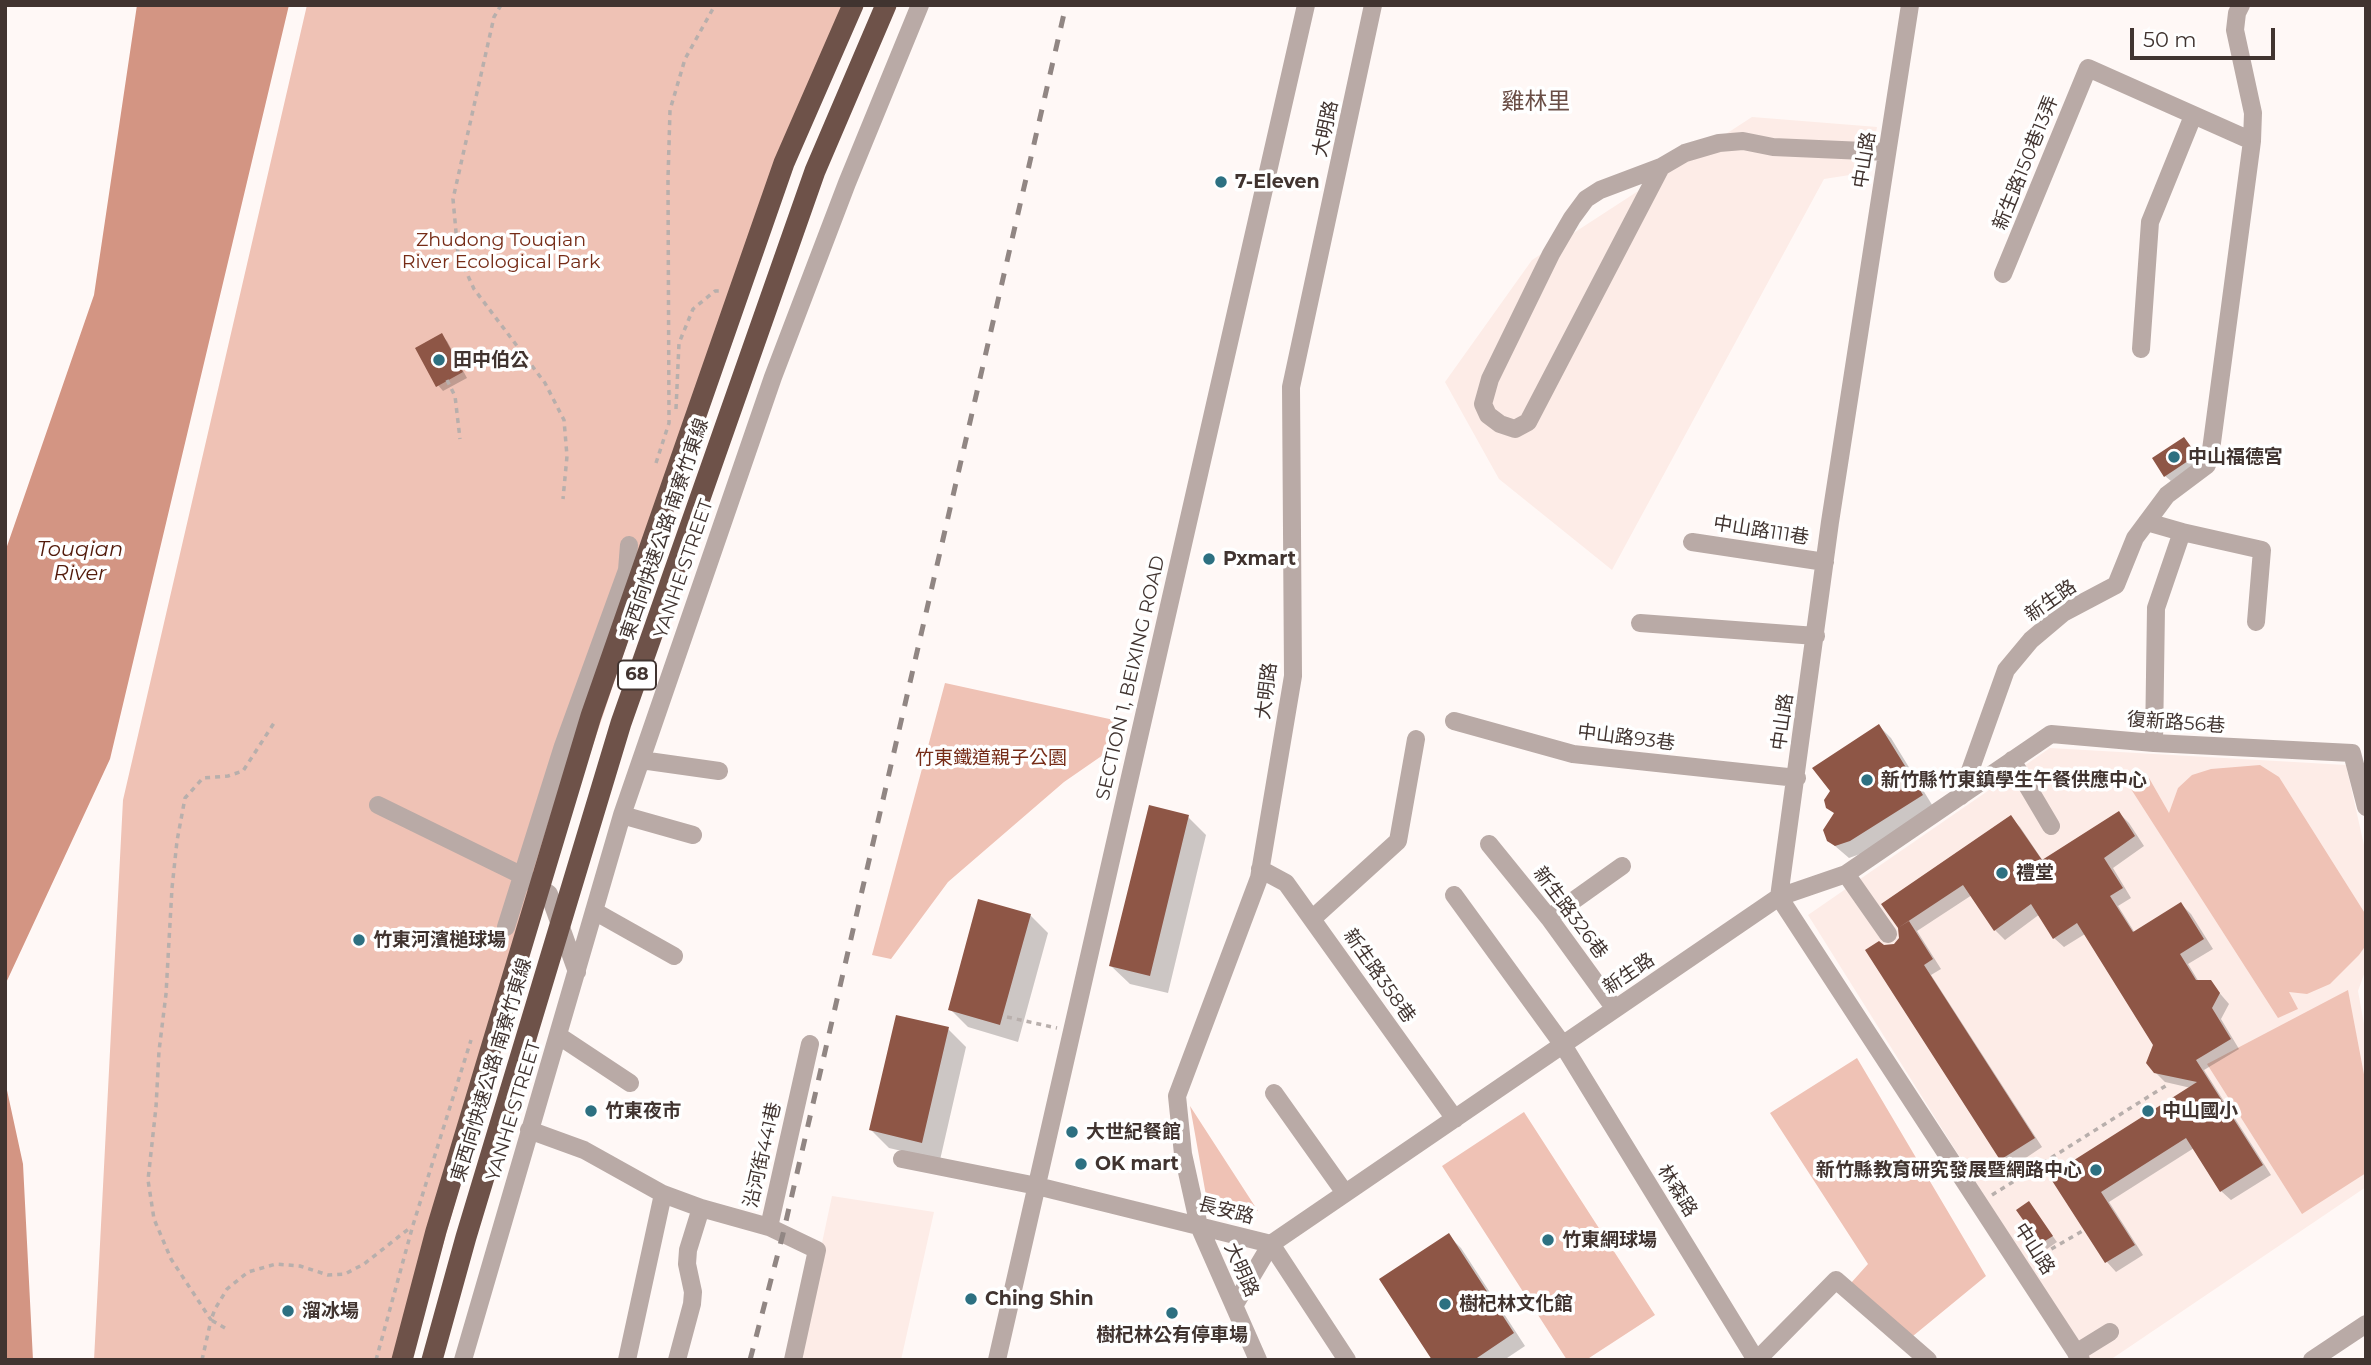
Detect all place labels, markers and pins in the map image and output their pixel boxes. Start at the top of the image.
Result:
place label: 7-Eleven [1235,171,1320,193]
marker: 7-Eleven [1213,174,1229,190]
place label: 田中伯公 [453,349,529,371]
marker: 田中伯公 [431,352,447,368]
place label: 中山福德宮 [2188,446,2283,468]
marker: 中山福德宮 [2166,449,2182,465]
place label: Pxmart [1223,548,1296,570]
marker: Pxmart [1201,551,1217,567]
place label: 新竹縣竹東鎮學生午餐供應中心 [1881,769,2147,791]
marker: 新竹縣竹東鎮學生午餐供應中心 [1859,772,1875,788]
place label: 禮堂 [2016,862,2054,884]
marker: 禮堂 [1994,865,2010,881]
place label: 竹東河濱槌球場 [373,929,506,951]
marker: 竹東河濱槌球場 [351,932,367,948]
place label: 竹東夜市 [605,1100,681,1122]
place label: 中山國小 [2162,1100,2238,1122]
marker: 竹東夜市 [583,1103,599,1119]
marker: 中山國小 [2140,1103,2156,1119]
place label: 大世紀餐館 [1086,1121,1181,1143]
marker: 大世紀餐館 [1064,1124,1080,1140]
place label: OK mart [1095,1153,1179,1175]
marker: OK mart [1073,1156,1089,1172]
place label: 新竹縣教育研究發展暨網路中心 [1816,1159,2082,1181]
marker: 新竹縣教育研究發展暨網路中心 [2088,1162,2104,1178]
place label: 竹東網球場 [1562,1229,1657,1251]
marker: 竹東網球場 [1540,1232,1556,1248]
place label: Ching Shin [985,1288,1094,1310]
marker: Ching Shin [963,1291,979,1307]
place label: 樹杞林文化館 [1459,1293,1573,1315]
marker: 樹杞林文化館 [1437,1296,1453,1312]
place label: 溜冰場 [302,1300,359,1322]
marker: 溜冰場 [280,1303,296,1319]
marker: 樹杞林公有停車場 [1164,1305,1180,1321]
place label: 樹杞林公有停車場 [1096,1324,1248,1346]

